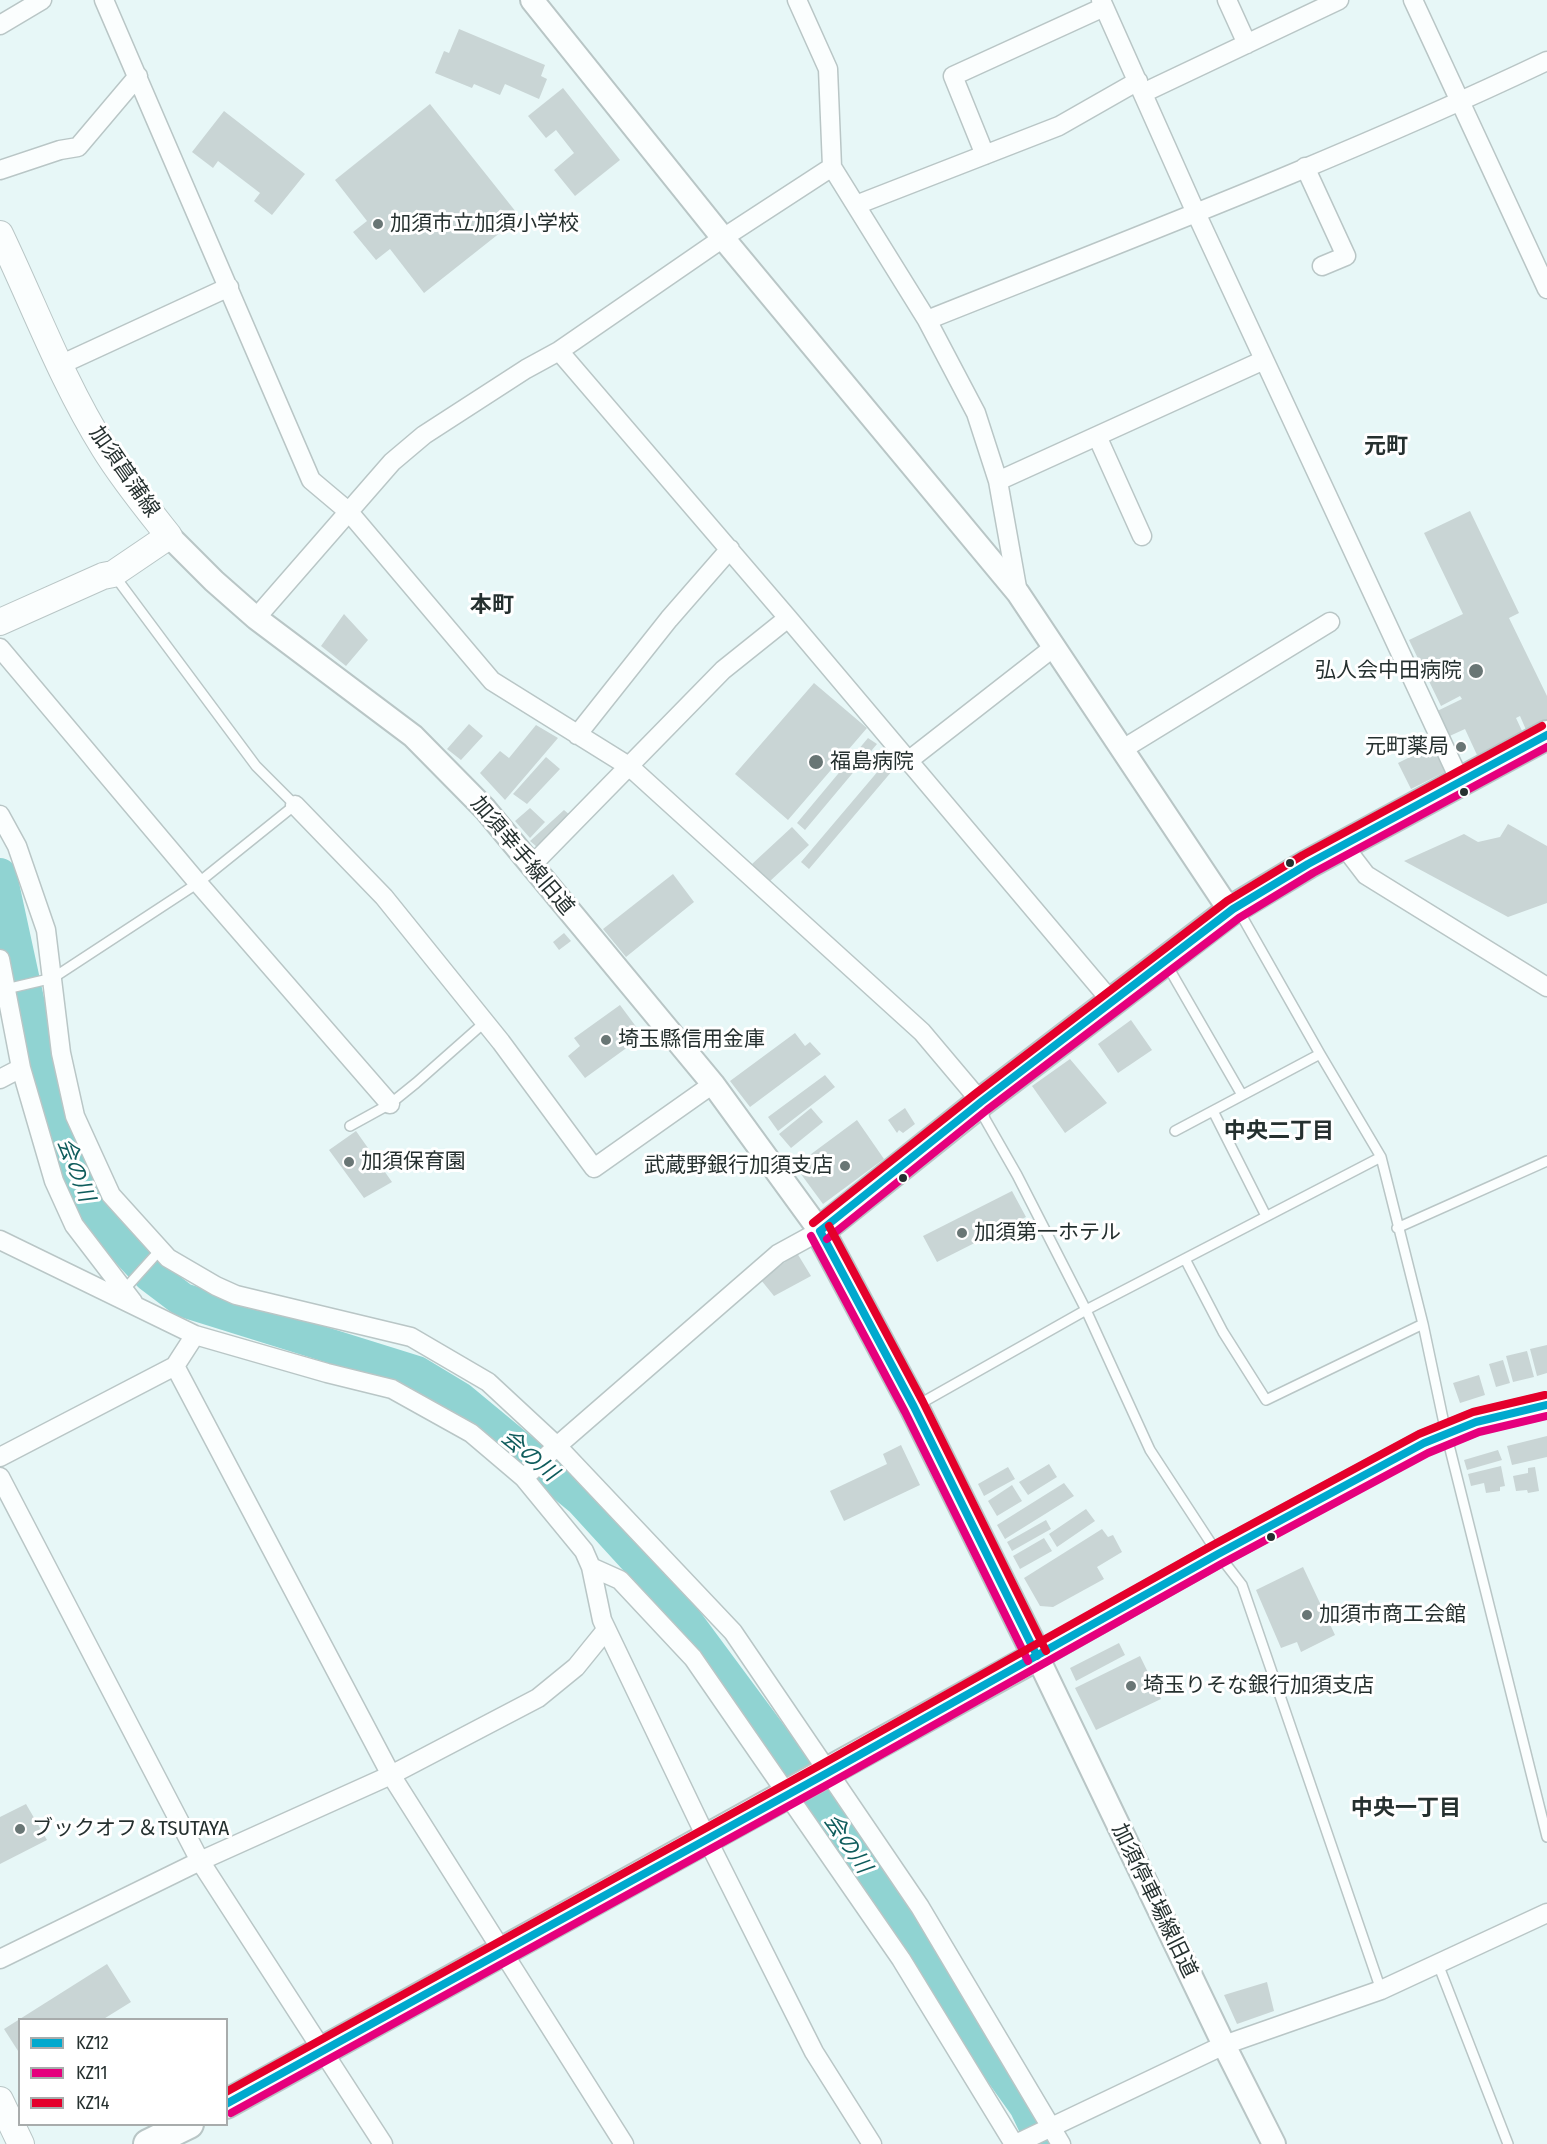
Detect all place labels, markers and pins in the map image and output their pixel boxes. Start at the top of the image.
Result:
place label: 加須市立加須小学校 [390,211,579,237]
marker: 加須市立加須小学校 [371,217,385,231]
place label: 弘人会中田病院 [1315,658,1462,684]
marker: 弘人会中田病院 [1467,662,1485,680]
place label: 元町薬局 [1365,734,1449,760]
marker: 元町薬局 [1454,740,1468,754]
place label: 福島病院 [830,749,914,775]
marker: 福島病院 [807,753,825,771]
unlabelled marker [1458,786,1470,798]
unlabelled marker [1284,857,1296,869]
place label: 埼玉縣信用金庫 [618,1027,765,1053]
marker: 埼玉縣信用金庫 [599,1033,613,1047]
place label: 加須保育園 [361,1149,466,1175]
place label: 武蔵野銀行加須支店 [644,1153,833,1179]
marker: 加須保育園 [342,1155,356,1169]
marker: 武蔵野銀行加須支店 [838,1159,852,1173]
unlabelled marker [897,1172,909,1184]
place label: 加須第一ホテル [974,1220,1121,1246]
marker: 加須第一ホテル [955,1226,969,1240]
unlabelled marker [1265,1531,1277,1543]
place label: 加須市商工会館 [1319,1602,1466,1628]
marker: 加須市商工会館 [1300,1608,1314,1622]
place label: 埼玉りそな銀行加須支店 [1143,1673,1374,1699]
marker: 埼玉りそな銀行加須支店 [1124,1679,1138,1693]
place label: ブックオフ＆TSUTAYA [32,1816,229,1842]
marker: ブックオフ＆TSUTAYA [13,1822,27,1836]

